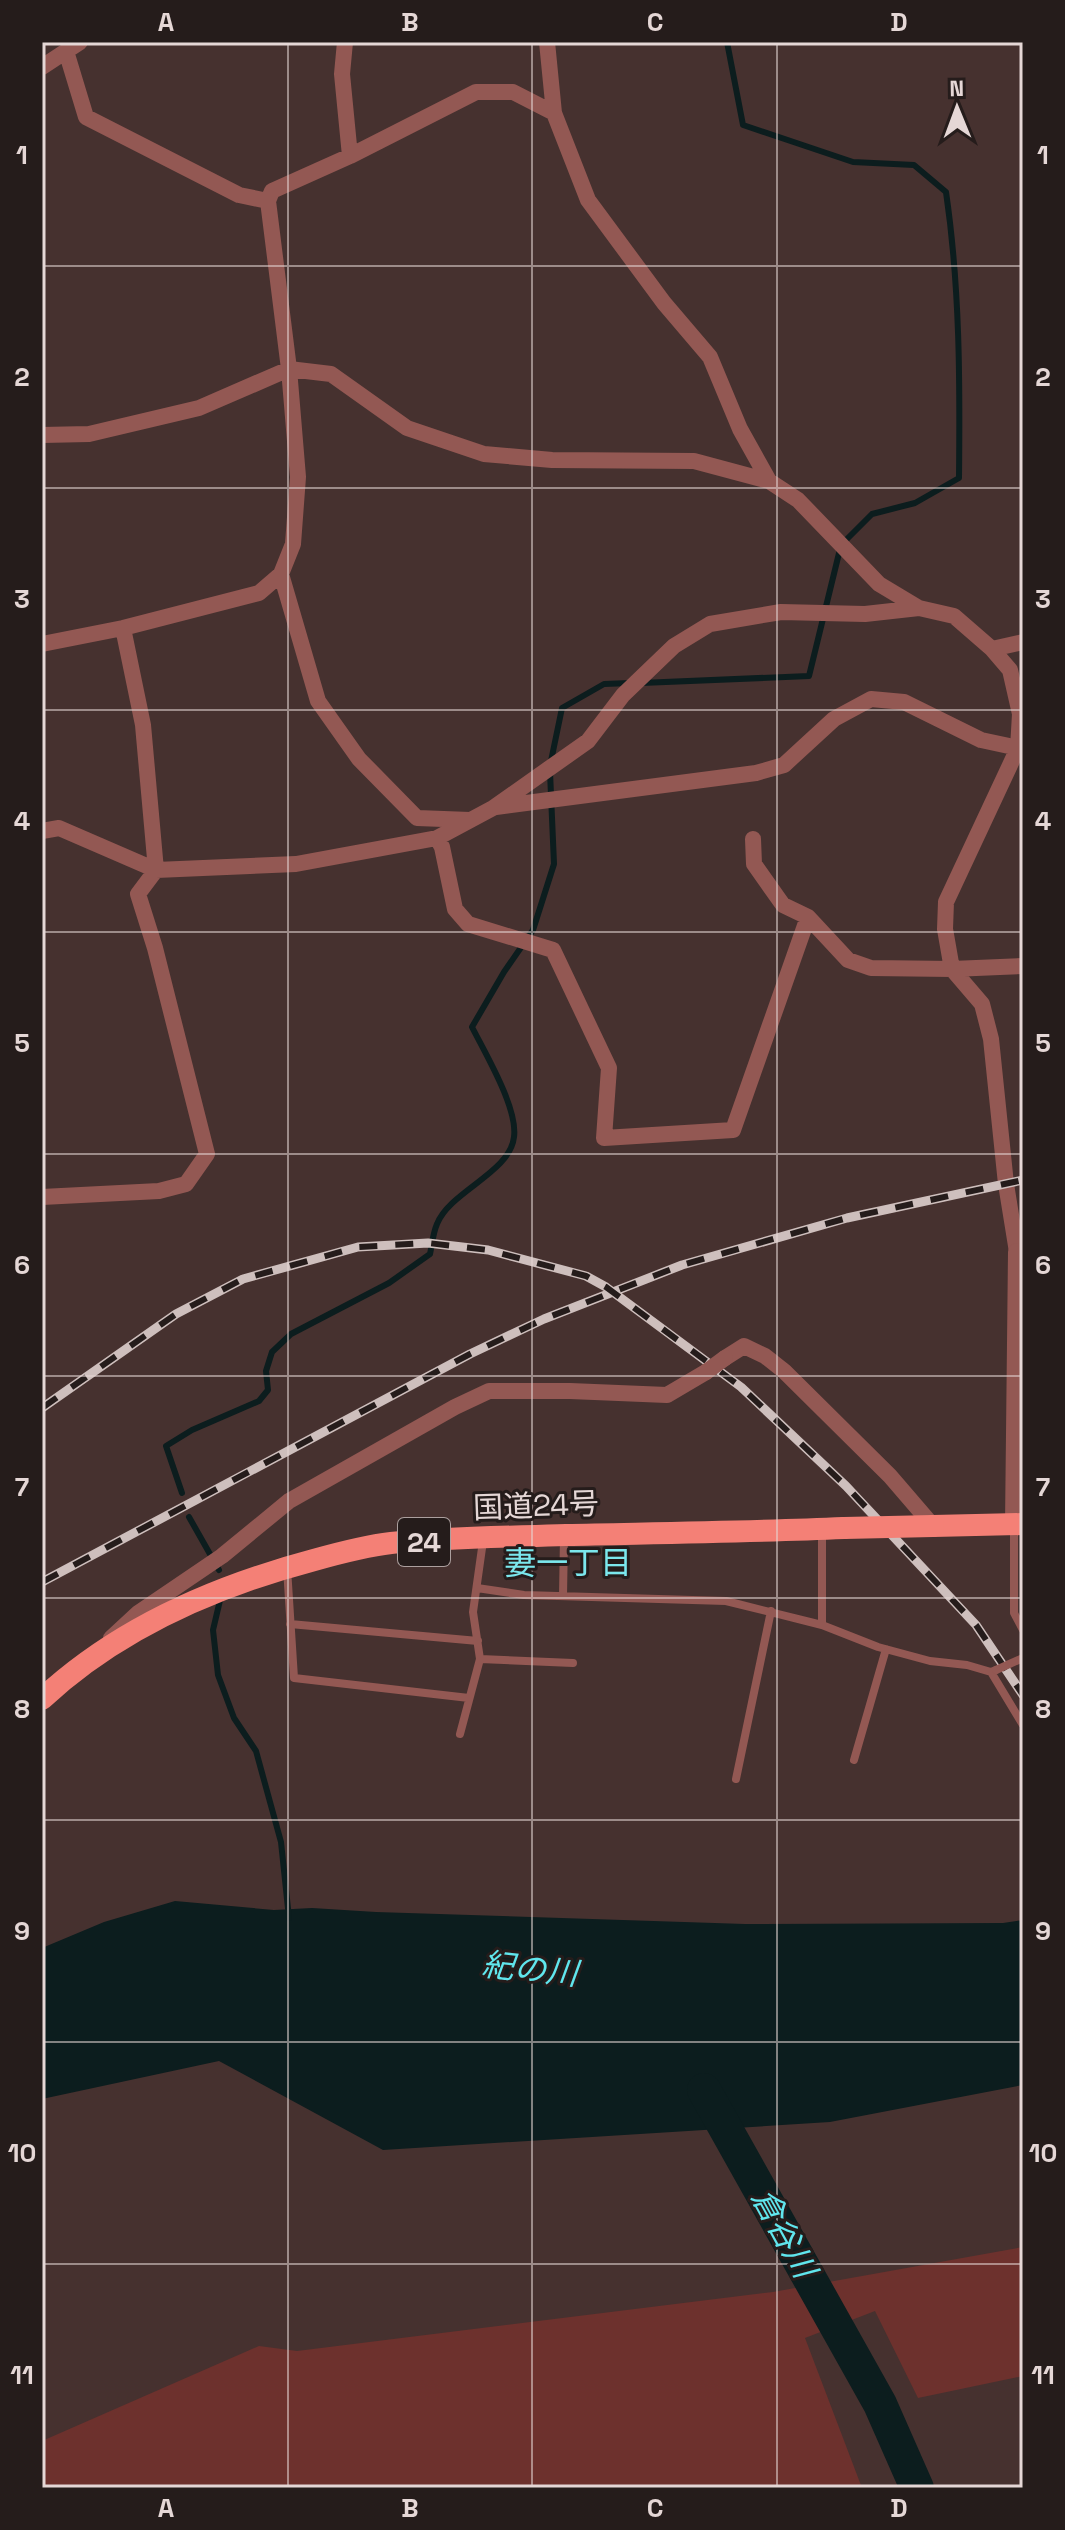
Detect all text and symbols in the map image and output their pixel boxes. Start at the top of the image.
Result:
text: A [158,5,175,39]
text: B [401,5,419,39]
text: C [647,5,663,39]
text: D [890,5,908,39]
north arrow [917,68,997,148]
text: N [949,74,964,102]
text: 1 [16,138,28,172]
text: 1 [1037,138,1049,172]
text: 2 [14,360,30,394]
text: 2 [1035,360,1051,394]
text: 3 [14,582,30,616]
text: 3 [1035,582,1051,616]
text: 4 [14,804,30,838]
text: 4 [1035,804,1051,838]
text: 5 [14,1026,30,1060]
text: 5 [1035,1026,1051,1060]
text: 6 [14,1248,30,1282]
text: 6 [1035,1248,1051,1282]
text: 7 [15,1470,29,1504]
text: 7 [1036,1470,1050,1504]
street label: 国道24号 [472,1484,600,1527]
road number: 24 [398,1518,450,1566]
district label: 妻一丁目 [504,1543,632,1583]
text: 8 [14,1692,30,1726]
text: 8 [1035,1692,1051,1726]
text: 9 [14,1914,30,1948]
text: 9 [1035,1914,1051,1948]
water label: 紀の川 [480,1944,583,1994]
text: 10 [8,2136,36,2170]
text: 10 [1029,2136,1057,2170]
water label: 倉谷川 [743,2181,826,2287]
text: 11 [10,2358,34,2392]
text: 11 [1031,2358,1055,2392]
text: A [158,2491,175,2525]
text: B [401,2491,419,2525]
text: C [647,2491,663,2525]
text: D [890,2491,908,2525]

